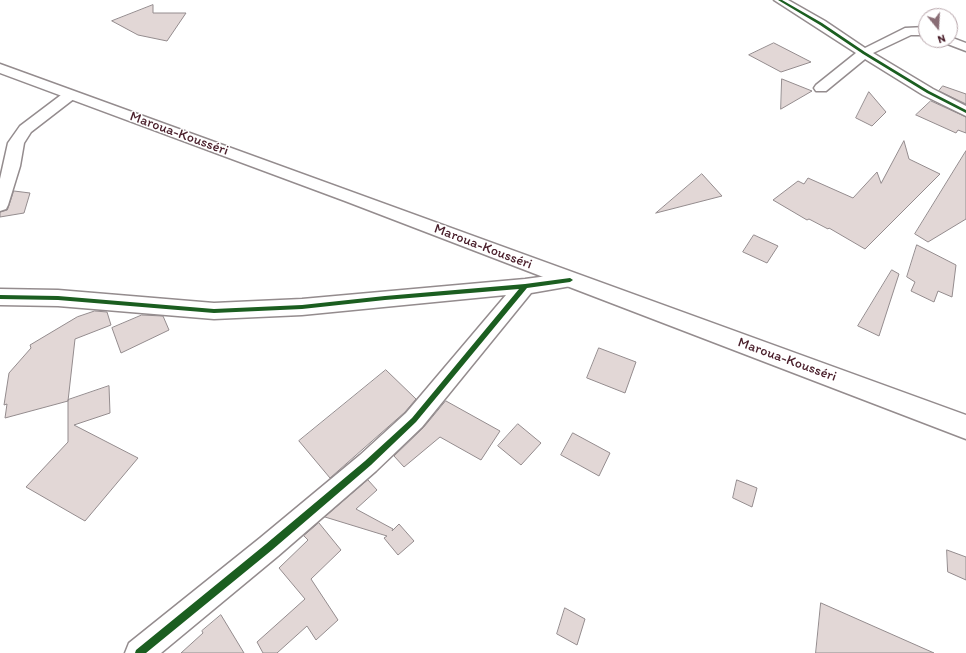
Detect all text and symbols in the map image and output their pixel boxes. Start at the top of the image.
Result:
north arrow [918,8,958,48]
text: N [936,32,947,46]
street label: Maroua-Kousséri [127,108,231,160]
street label: Maroua-Kousséri [432,221,534,273]
street label: Maroua-Kousséri [735,334,839,386]

